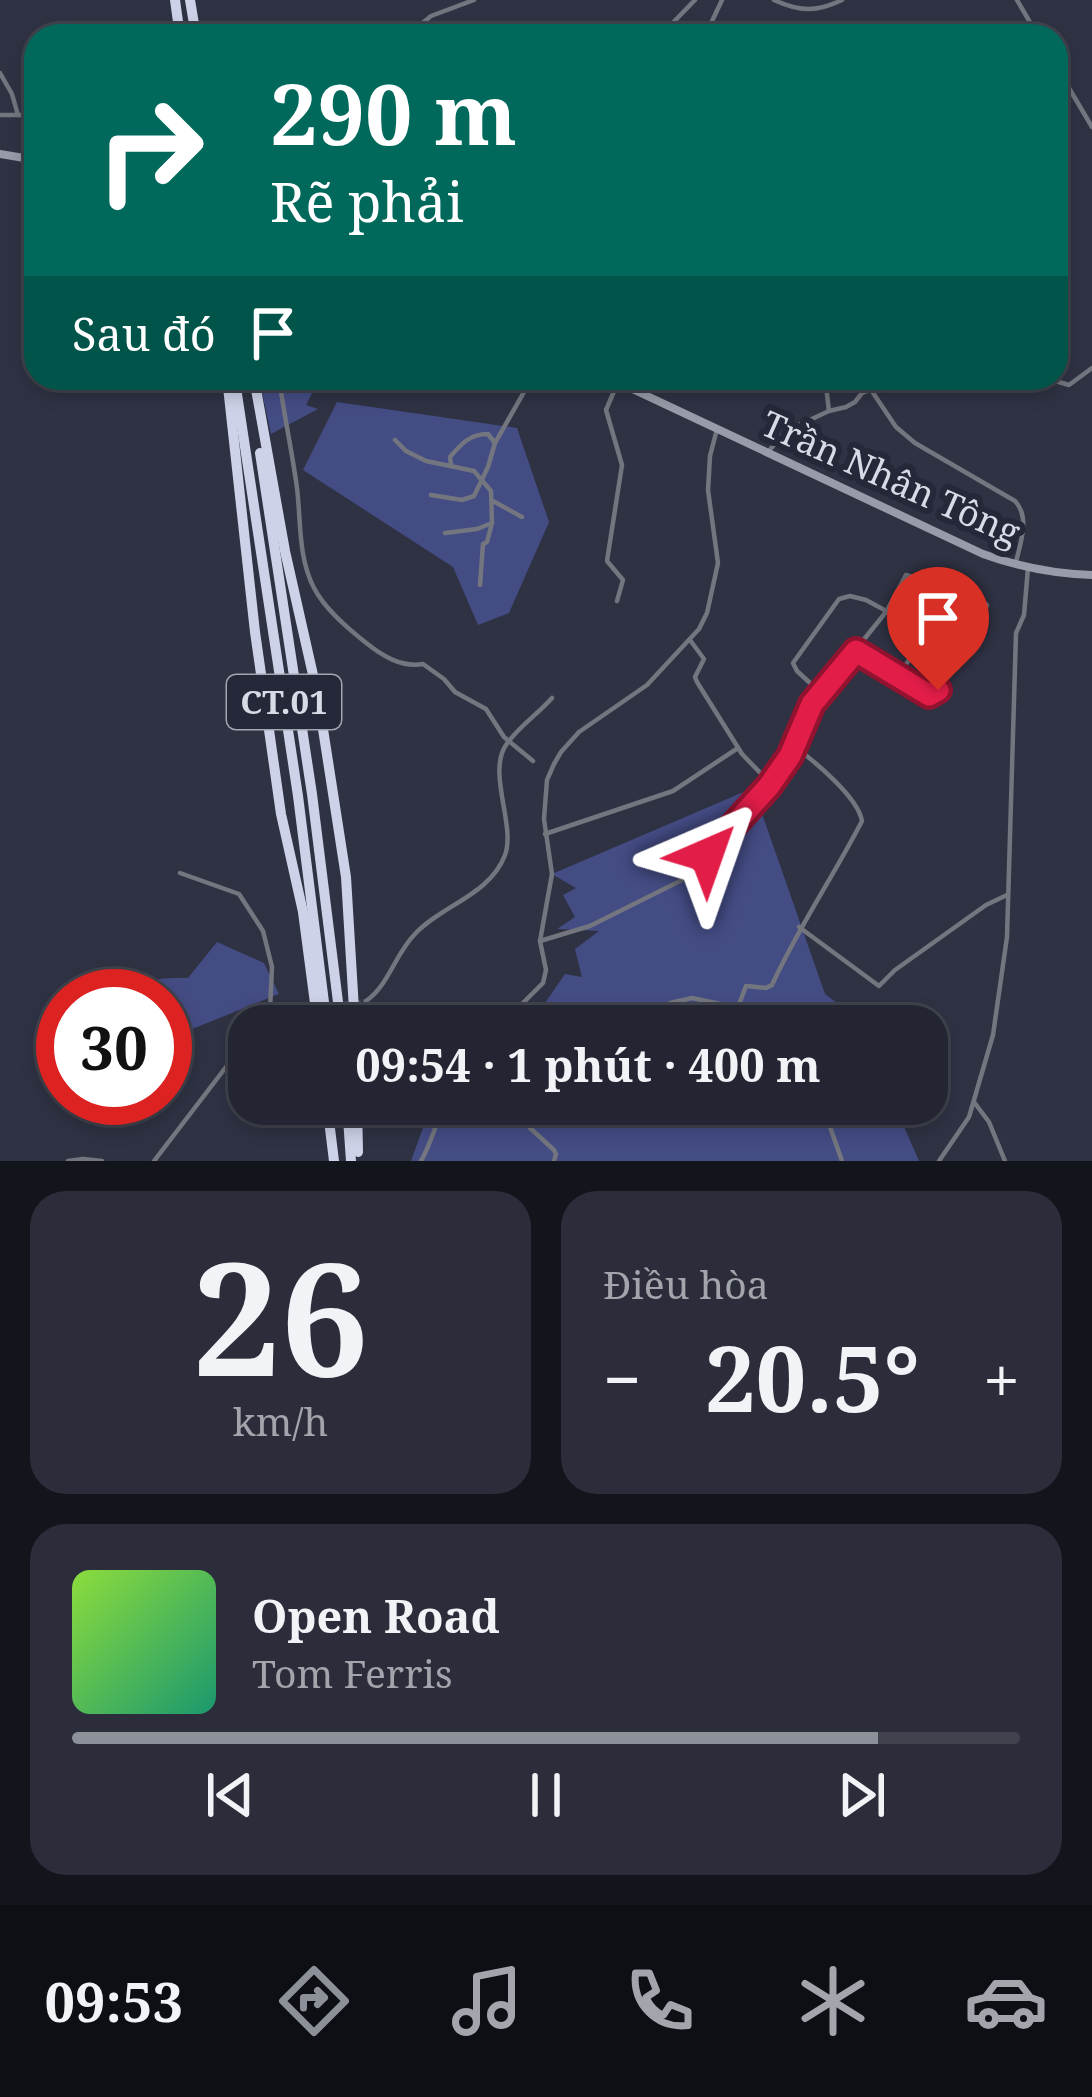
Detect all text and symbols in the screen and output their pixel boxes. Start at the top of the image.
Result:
text: 290 m [270,55,517,170]
icon: right [72,72,228,228]
text: Rẽ phải [270,164,463,238]
icon: arrive [240,300,306,366]
text: Sau đó [72,303,216,364]
street label: Trần Nhân Tông [754,399,1028,556]
pin [887,567,989,690]
icon: arrive [905,585,971,651]
road number: CT.01 [227,675,341,729]
position arrow [644,792,770,918]
speed limit sign: 30 [36,969,192,1125]
text: 09:54 · 1 phút · 400 m [355,1034,821,1095]
text: 26 [192,1209,369,1422]
text: Điều hòa [603,1257,769,1310]
text: 20.5° [705,1316,920,1438]
text: − [603,1333,641,1423]
text: + [983,1333,1020,1423]
text: km/h [233,1394,328,1447]
text: Open Road [252,1585,500,1646]
text: Tom Ferris [252,1646,453,1699]
icon: previous [197,1762,263,1828]
icon: pause [513,1762,579,1828]
icon: next [829,1762,895,1828]
icon: directions [272,1959,356,2043]
icon: music [445,1959,529,2043]
icon: phone [618,1959,702,2043]
icon: climate [791,1959,875,2043]
icon: car [964,1959,1048,2043]
text: 09:53 [44,1964,183,2038]

